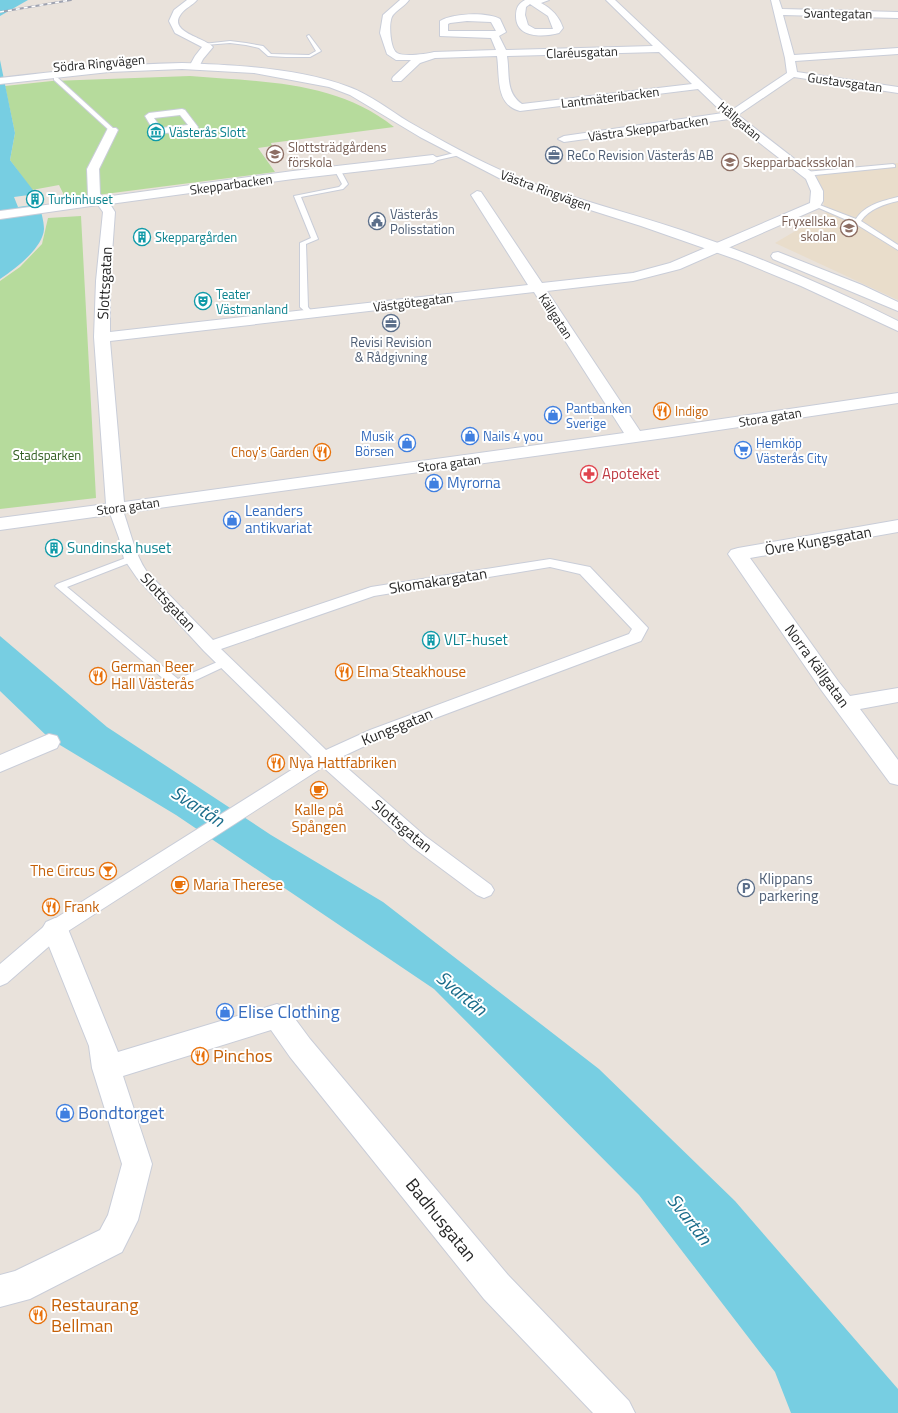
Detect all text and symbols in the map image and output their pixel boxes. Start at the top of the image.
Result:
street label: Svantegatan [803,2,873,24]
street label: Claréusgatan [546,41,618,63]
street label: Södra Ringvägen [52,49,146,77]
street label: Gustavsgatan [806,67,884,97]
street label: Lantmäteribacken [560,81,660,113]
street label: Hållgatan [713,96,767,146]
street label: Västra Skepparbacken [587,110,709,146]
museum icon: Västerås Slott [146,122,166,142]
place label: Västerås Slott [169,122,246,142]
place label: Slottsträdgårdens förskola [288,137,386,172]
school or university icon: Slottsträdgårdens förskola [265,144,285,164]
office icon: ReCo Revision Västerås AB [544,145,564,165]
place label: ReCo Revision Västerås AB [567,145,714,165]
school or university icon: Skepparbacksskolan [720,152,740,172]
place label: Skepparbacksskolan [743,152,854,172]
street label: Västra Ringvägen [498,164,594,216]
street label: Skepparbacken [189,168,274,200]
building icon: Turbinhuset [25,189,45,209]
place label: Turbinhuset [48,189,113,209]
place label: Västerås Polisstation [390,204,455,239]
public building icon: Västerås Polisstation [367,211,387,231]
place label: Fryxellska skolan [782,211,836,246]
school or university icon: Fryxellska skolan [839,218,859,238]
building icon: Skeppargården [132,227,152,247]
place label: Skeppargården [155,227,237,247]
street label: Slottsgatan [91,246,118,320]
place label: Teater Västmanland [216,284,288,319]
street label: Västgötegatan [372,287,454,317]
street label: Källgatan [534,289,578,343]
theatre icon: Teater Västmanland [193,291,213,311]
office icon: Revisi Revision & Rådgivning [381,313,401,333]
place label: Revisi Revision & Rådgivning [350,332,432,367]
place label: Pantbanken Sverige [566,398,632,433]
restaurant icon: Indigo [652,401,672,421]
place label: Indigo [675,401,709,421]
street label: Stora gatan [737,402,803,432]
shop icon: Pantbanken Sverige [543,405,563,425]
place label: Musik Börsen [355,426,394,461]
shop icon: Nails 4 you [460,426,480,446]
place label: Nails 4 you [483,426,543,446]
shop icon: Musik Börsen [397,433,417,453]
place label: Hemköp Västerås City [756,433,828,468]
supermarket icon: Hemköp Västerås City [733,440,753,460]
place label: Choy's Garden [231,442,309,462]
restaurant icon: Choy's Garden [312,442,332,462]
park label: Stadsparken [13,445,81,465]
street label: Stora gatan [416,449,482,477]
place label: Apoteket [602,462,660,485]
pharmacy icon: Apoteket [579,464,599,484]
place label: Myrorna [447,471,501,494]
shop icon: Myrorna [424,473,444,493]
street label: Stora gatan [95,492,161,520]
place label: Leanders antikvariat [245,499,313,539]
shop icon: Leanders antikvariat [222,510,242,530]
street label: Övre Kungsgatan [763,520,873,561]
place label: Sundinska huset [67,536,172,559]
building icon: Sundinska huset [44,538,64,558]
street label: Skomakargatan [387,561,489,600]
street label: Slottsgatan [135,567,202,636]
street label: Norra Källgatan [779,619,856,712]
place label: VLT-huset [444,628,509,651]
building icon: VLT-huset [421,630,441,650]
place label: German Beer Hall Västerås [111,655,194,695]
place label: Elma Steakhouse [357,660,466,683]
restaurant icon: Elma Steakhouse [334,662,354,682]
restaurant icon: German Beer Hall Västerås [88,666,108,686]
street label: Kungsgatan [358,702,436,751]
place label: Nya Hattfabriken [289,751,397,774]
restaurant icon: Nya Hattfabriken [266,753,286,773]
water label: Svartån [166,778,231,834]
cafe icon: Kalle på Spången [309,780,329,800]
street label: Slottsgatan [367,793,438,858]
place label: Kalle på Spången [292,798,346,838]
place label: The Circus [30,859,95,882]
bar icon: The Circus [98,861,118,881]
place label: Klippans parkering [759,867,819,907]
place label: Maria Therese [193,873,283,896]
cafe icon: Maria Therese [170,875,190,895]
parking icon: Klippans parkering [736,878,756,898]
place label: Frank [64,895,100,918]
restaurant icon: Frank [41,897,61,917]
water label: Svartån [431,963,494,1023]
place label: Elise Clothing [238,998,340,1025]
shop icon: Elise Clothing [215,1002,235,1022]
place label: Pinchos [213,1042,273,1069]
restaurant icon: Pinchos [190,1046,210,1066]
place label: Bondtorget [78,1099,165,1126]
shop icon: Bondtorget [55,1103,75,1123]
street label: Badhusgatan [399,1172,483,1267]
water label: Svartån [661,1187,720,1251]
place label: Restaurang Bellman [51,1291,138,1339]
restaurant icon: Restaurang Bellman [28,1305,48,1325]

